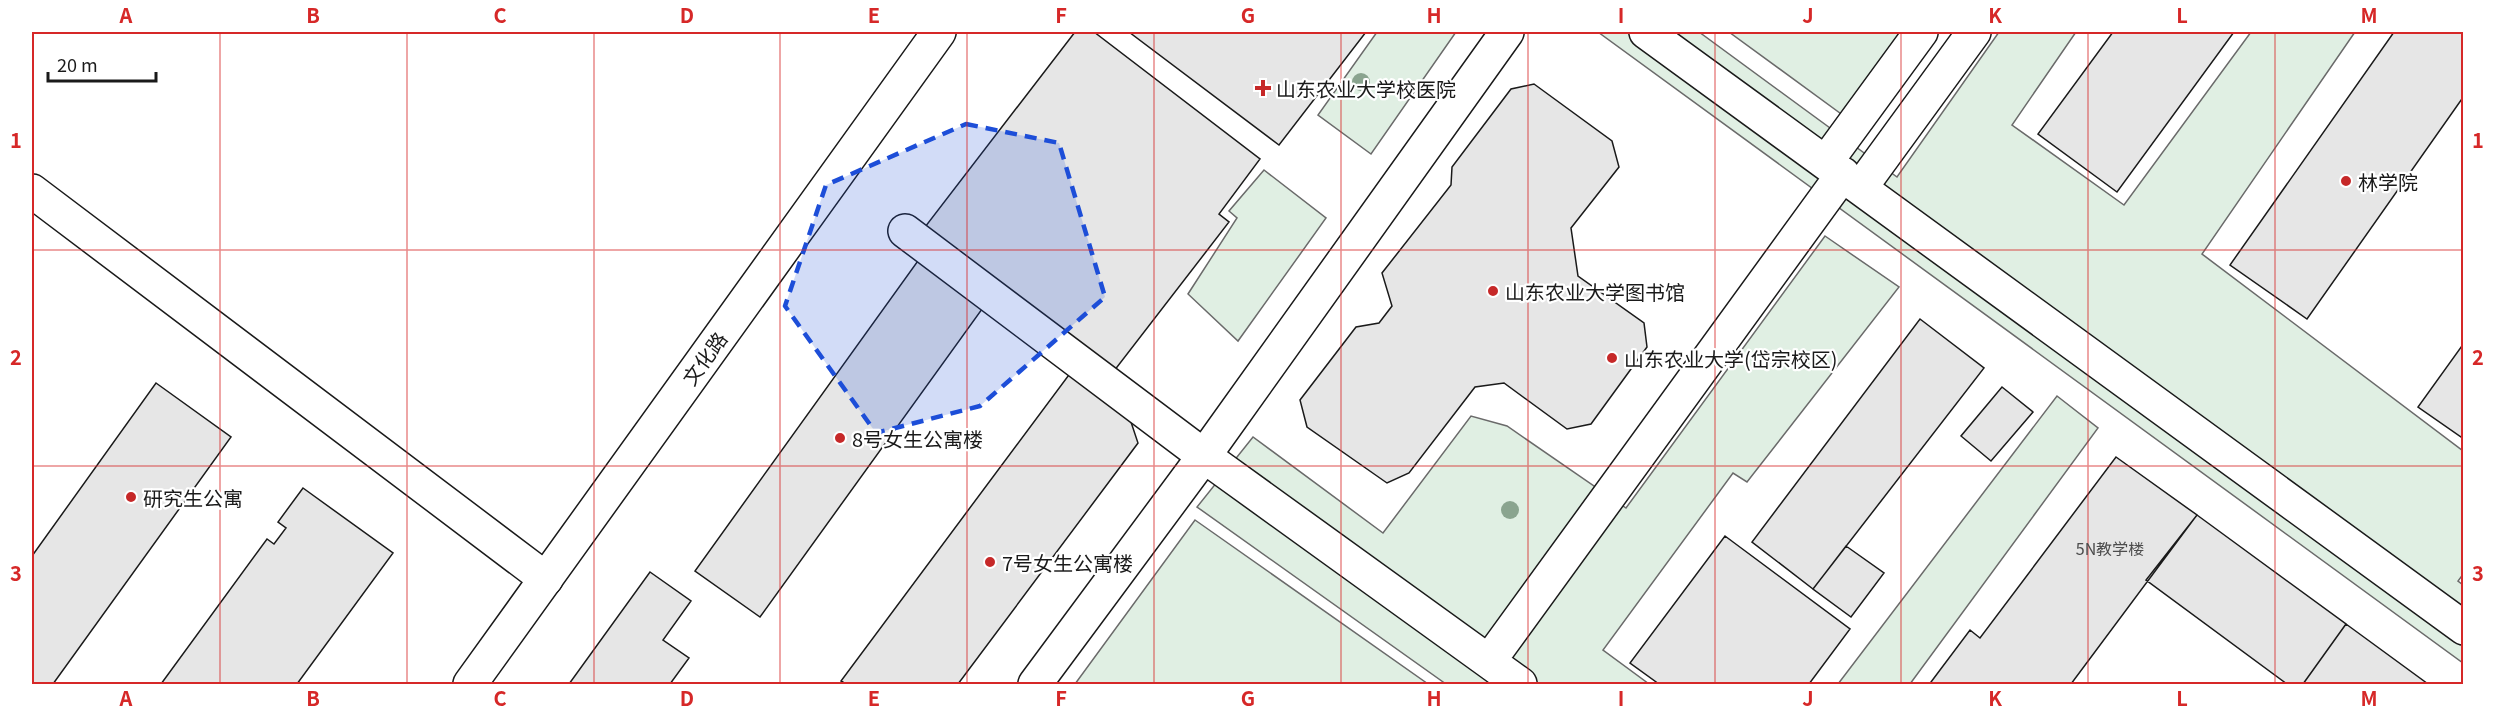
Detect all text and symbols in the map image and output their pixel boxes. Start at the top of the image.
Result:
text: A [119,0,133,29]
text: B [306,0,320,29]
text: C [493,0,507,29]
text: D [680,0,694,29]
text: E [868,0,880,29]
text: F [1055,0,1067,29]
text: G [1241,0,1255,29]
text: H [1426,0,1442,29]
text: I [1618,0,1624,29]
text: J [1802,0,1814,29]
text: K [1988,0,2002,29]
text: L [2176,0,2188,29]
text: M [2360,0,2378,29]
scale bar [48,45,156,83]
text: 20 m [57,51,98,77]
place label: 山东农业大学校医院 [1276,74,1456,103]
marker: 山东农业大学校医院 [1254,79,1272,97]
text: 1 [10,125,22,154]
text: 1 [2472,125,2484,154]
place label: 林学院 [2358,167,2418,196]
marker: 林学院 [2339,174,2353,188]
place label: 山东农业大学图书馆 [1505,277,1685,306]
marker: 山东农业大学图书馆 [1486,284,1500,298]
street label: 文化路 [675,325,733,391]
text: 2 [10,342,22,371]
text: 2 [2472,342,2484,371]
place label: 山东农业大学(岱宗校区) [1624,344,1838,373]
marker: 山东农业大学(岱宗校区) [1605,351,1619,365]
place label: 8号女生公寓楼 [852,424,983,453]
marker: 8号女生公寓楼 [833,431,847,445]
place label: 研究生公寓 [143,483,243,512]
marker: 研究生公寓 [124,490,138,504]
house number: 5N教学楼 [2076,536,2144,560]
place label: 7号女生公寓楼 [1002,548,1133,577]
marker: 7号女生公寓楼 [983,555,997,569]
text: 3 [10,558,22,587]
text: 3 [2472,558,2484,587]
text: A [119,683,133,712]
text: B [306,683,320,712]
text: C [493,683,507,712]
text: D [680,683,694,712]
text: E [868,683,880,712]
text: F [1055,683,1067,712]
text: G [1241,683,1255,712]
text: H [1426,683,1442,712]
text: I [1618,683,1624,712]
text: J [1802,683,1814,712]
text: K [1988,683,2002,712]
text: L [2176,683,2188,712]
text: M [2360,683,2378,712]

